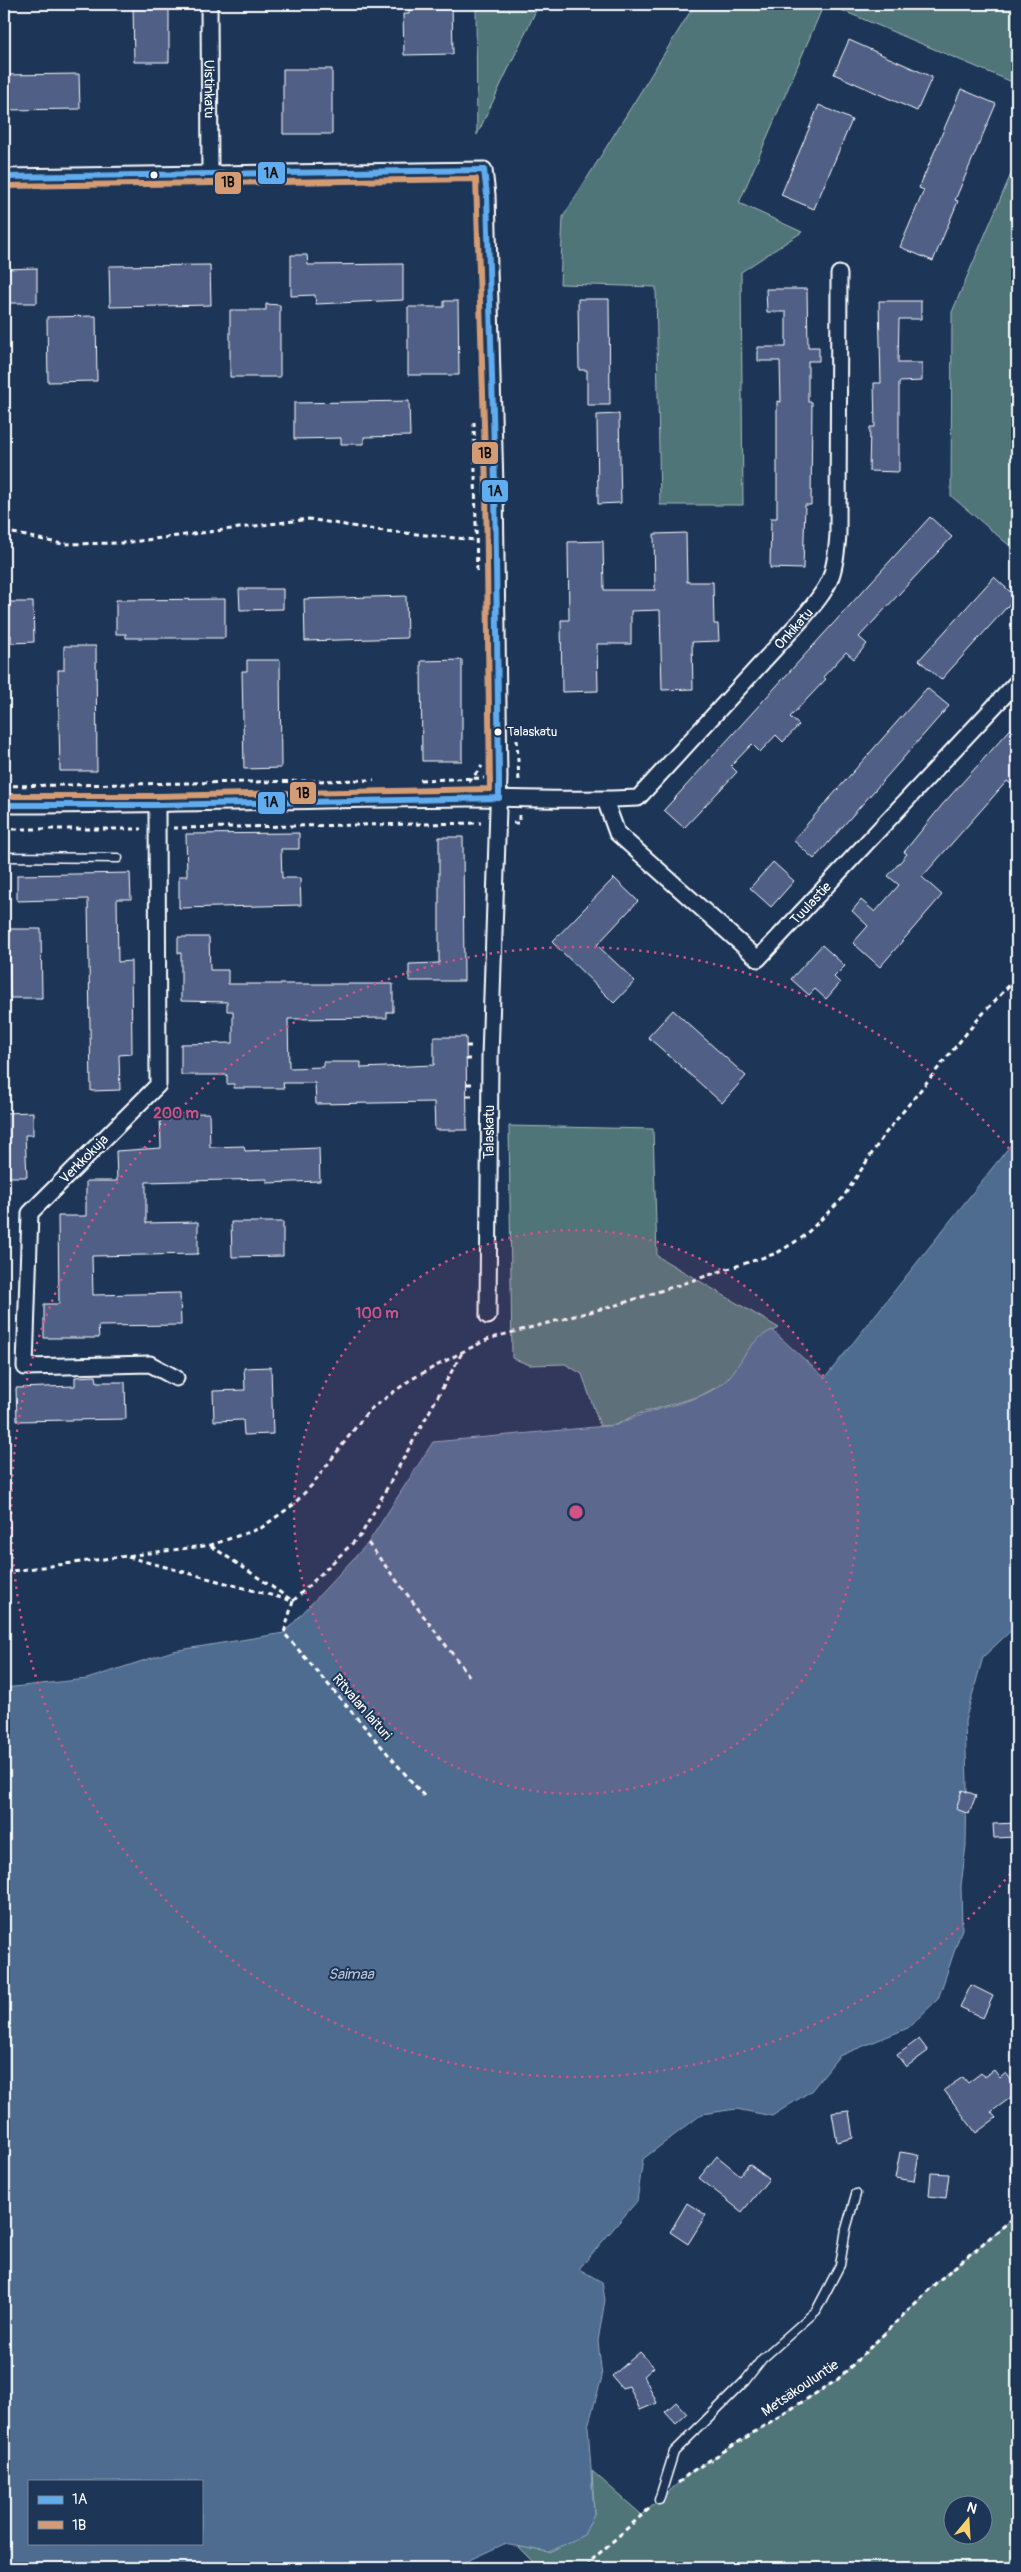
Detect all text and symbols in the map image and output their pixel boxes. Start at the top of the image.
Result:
street label: Uistinkatu [201,60,218,118]
line badge: 1A [257,161,286,185]
text: 1A [264,165,278,182]
unlabelled marker [149,170,159,180]
line badge: 1B [214,171,242,195]
text: 1B [221,174,235,191]
line badge: 1B [471,441,499,465]
text: 1B [478,445,492,462]
line badge: 1A [481,479,509,503]
text: 1A [488,483,502,500]
street label: Onkikatu [770,604,817,653]
place label: Talaskatu [507,724,557,740]
marker: Talaskatu [493,727,503,737]
line badge: 1B [289,781,317,805]
text: 1B [296,785,310,802]
line badge: 1A [257,791,286,815]
text: 1A [264,794,278,811]
street label: Tuulastie [786,878,835,928]
text: 200 m [153,1104,199,1123]
street label: Talaskatu [481,1105,498,1159]
street label: Verkkokuja [56,1131,112,1187]
text: 100 m [356,1304,398,1323]
centre of rings [567,1503,585,1521]
street label: Ritvalan laituri [329,1670,396,1744]
water label: Saimaa [328,1965,375,1984]
street label: Metsäkouluntie [758,2356,842,2420]
legend [28,2480,202,2544]
text: 1A [72,2490,88,2509]
north arrow [944,2494,994,2544]
text: N [965,2499,979,2518]
text: 1B [72,2516,86,2535]

